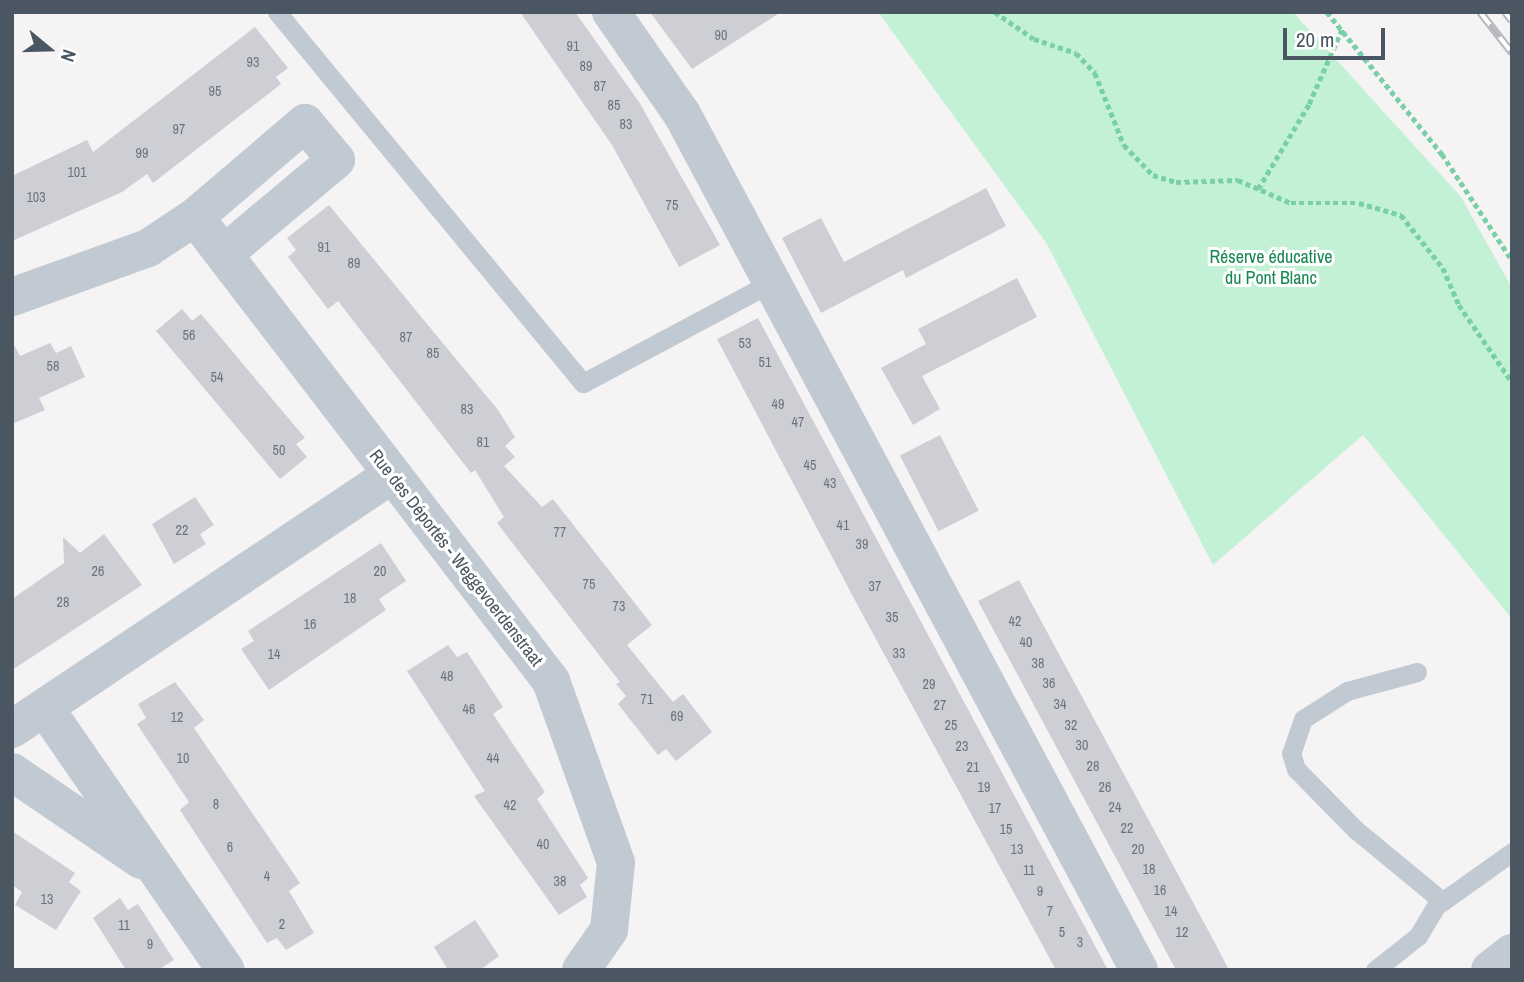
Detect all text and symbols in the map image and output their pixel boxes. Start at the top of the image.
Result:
north arrow [14,14,84,84]
scale bar [1286,14,1388,58]
text: 20 m [1296,25,1334,54]
house number: 90 [715,27,727,43]
house number: 91 [567,38,579,54]
text: N [55,46,83,65]
house number: 93 [247,54,259,70]
house number: 89 [580,58,592,74]
house number: 87 [594,78,606,94]
house number: 95 [209,83,221,99]
house number: 85 [608,97,620,113]
house number: 83 [620,116,632,132]
house number: 97 [173,121,185,137]
house number: 99 [136,145,148,161]
house number: 101 [67,164,87,180]
house number: 103 [26,189,46,205]
house number: 75 [666,197,678,213]
house number: 91 [318,239,330,255]
park label: Réserve éducative du Pont Blanc [1209,247,1333,290]
house number: 89 [348,255,360,271]
house number: 56 [183,327,195,343]
house number: 87 [400,329,412,345]
house number: 53 [739,335,751,351]
house number: 85 [427,345,439,361]
house number: 51 [759,354,771,370]
house number: 58 [47,358,59,374]
house number: 54 [211,369,223,385]
house number: 49 [772,396,784,412]
house number: 83 [461,401,473,417]
house number: 47 [792,414,804,430]
house number: 81 [477,434,489,450]
house number: 50 [273,442,285,458]
street label: Rue des Déportés - Weggevoerdenstraat [365,445,547,671]
house number: 45 [804,457,816,473]
house number: 43 [824,475,836,491]
house number: 41 [837,517,849,533]
house number: 22 [176,522,188,538]
house number: 77 [554,524,566,540]
house number: 39 [856,536,868,552]
house number: 26 [92,563,104,579]
house number: 20 [374,563,386,579]
house number: 75 [583,576,595,592]
house number: 37 [869,578,881,594]
house number: 18 [344,590,356,606]
house number: 28 [57,594,69,610]
house number: 73 [613,598,625,614]
house number: 35 [886,609,898,625]
house number: 42 [1009,613,1021,629]
house number: 16 [304,616,316,632]
house number: 40 [1020,634,1032,650]
house number: 33 [893,645,905,661]
house number: 14 [268,646,280,662]
house number: 38 [1032,655,1044,671]
house number: 48 [441,668,453,684]
house number: 36 [1043,675,1055,691]
house number: 29 [923,676,935,692]
house number: 71 [641,691,653,707]
house number: 34 [1054,696,1066,712]
house number: 27 [934,697,946,713]
house number: 46 [463,701,475,717]
house number: 69 [671,708,683,724]
house number: 12 [171,709,183,725]
house number: 25 [945,717,957,733]
house number: 32 [1065,717,1077,733]
house number: 30 [1076,737,1088,753]
house number: 23 [956,738,968,754]
house number: 10 [177,750,189,766]
house number: 44 [487,750,499,766]
house number: 28 [1087,758,1099,774]
house number: 21 [967,759,979,775]
house number: 19 [978,779,990,795]
house number: 26 [1099,779,1111,795]
house number: 8 [213,796,219,812]
house number: 42 [504,797,516,813]
house number: 24 [1109,799,1121,815]
house number: 17 [989,800,1001,816]
house number: 22 [1121,820,1133,836]
house number: 15 [1000,821,1012,837]
house number: 40 [537,836,549,852]
house number: 6 [227,839,233,855]
house number: 13 [1011,841,1023,857]
house number: 20 [1132,841,1144,857]
house number: 18 [1143,861,1155,877]
house number: 11 [1023,862,1035,878]
house number: 4 [264,868,270,884]
house number: 38 [554,873,566,889]
house number: 16 [1154,882,1166,898]
house number: 9 [1037,883,1043,899]
house number: 13 [41,891,53,907]
house number: 7 [1047,903,1053,919]
house number: 14 [1165,903,1177,919]
house number: 2 [279,916,285,932]
house number: 11 [118,917,130,933]
house number: 5 [1059,924,1065,940]
house number: 12 [1176,924,1188,940]
house number: 3 [1077,934,1083,950]
house number: 9 [147,936,153,952]

